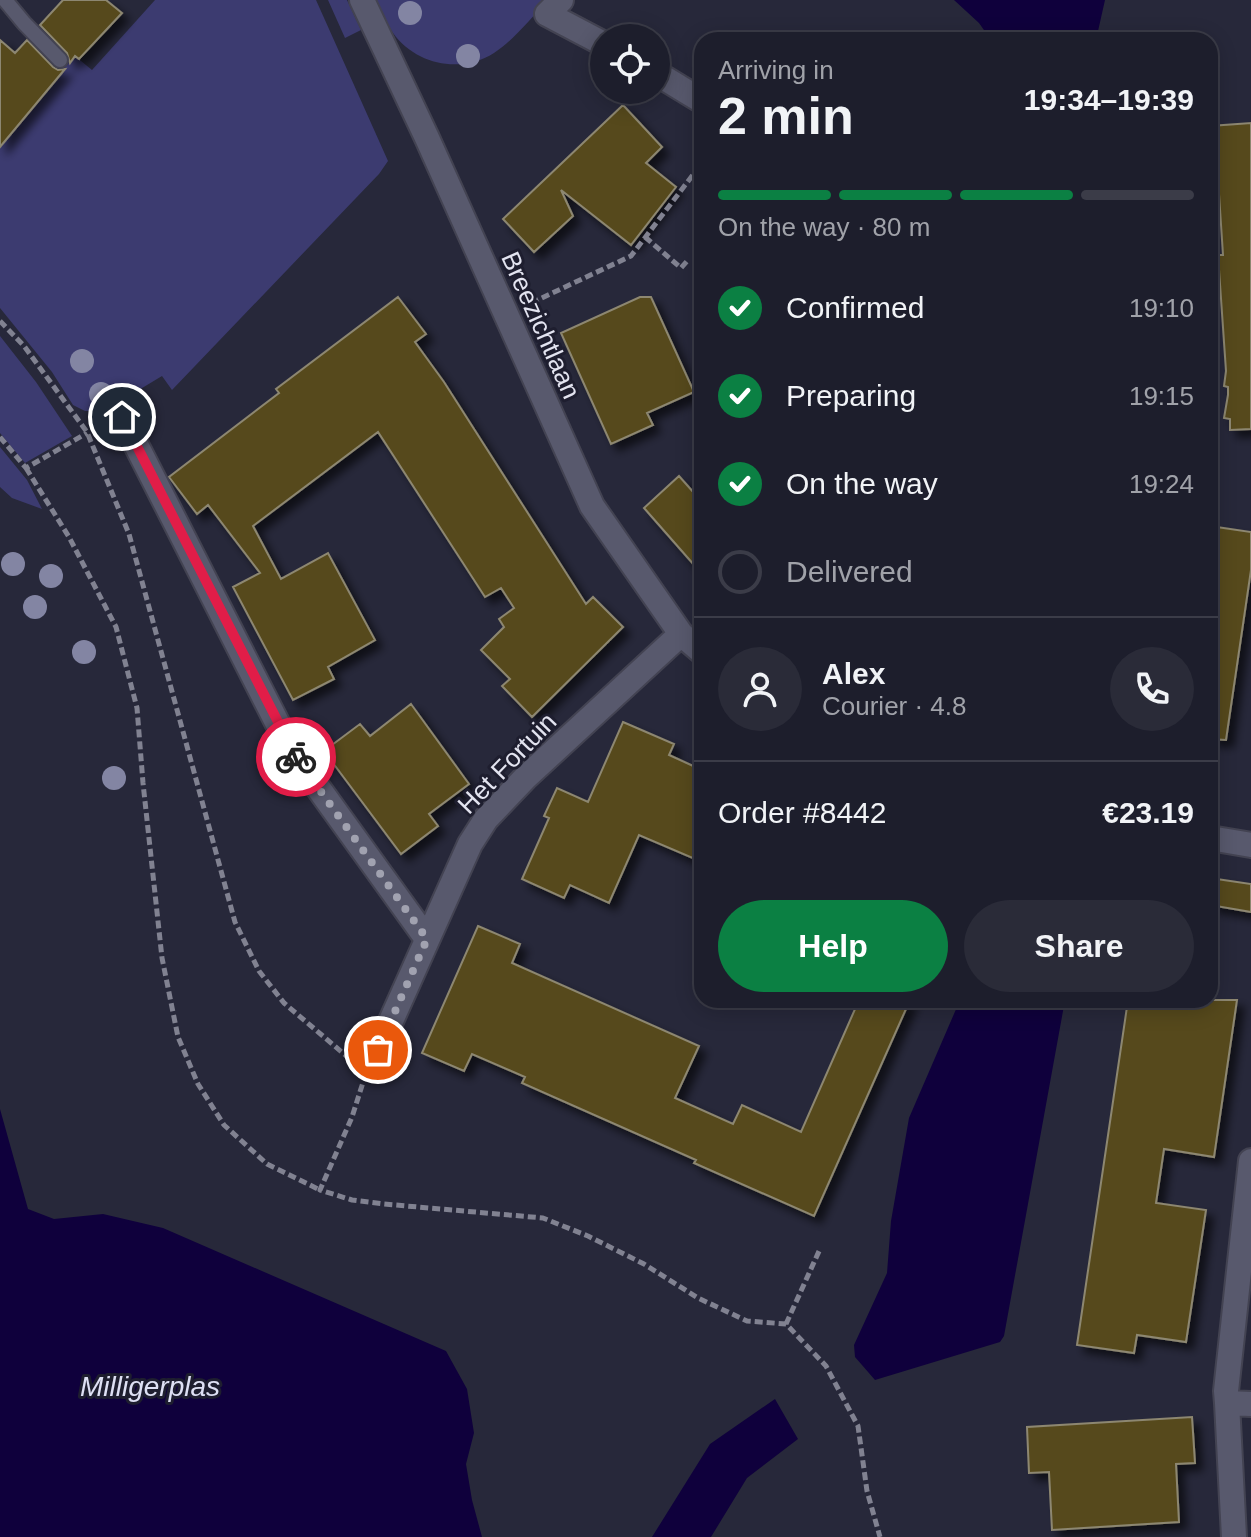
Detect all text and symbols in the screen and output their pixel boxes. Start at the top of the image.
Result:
map controls [590,24,670,104]
button: locate [590,24,670,104]
text: Arriving in [718,55,834,85]
text: 19:34–19:39 [1024,83,1194,116]
text: 2 min [718,87,854,145]
text: On the way · 80 m [718,212,930,242]
street label: Breezichtlaan [495,247,587,403]
icon: check [718,286,762,330]
text: Confirmed [786,291,924,324]
text: 19:10 [1129,293,1194,323]
icon: check [718,374,762,418]
text: Preparing [786,379,916,412]
text: 19:15 [1129,381,1194,411]
pin [88,383,156,451]
icon: home [100,395,144,439]
icon: check [718,462,762,506]
text: On the way [786,467,938,500]
text: 19:24 [1129,469,1194,499]
text: Delivered [786,555,913,588]
button: person [718,647,802,731]
button: phone [1110,647,1194,731]
text: Alex [822,657,885,690]
text: Courier · 4.8 [822,691,967,721]
street label: Het Fortuin [452,706,562,820]
courier [256,717,336,797]
icon: bike [274,735,318,779]
text: Order #8442 [718,796,886,829]
text: €23.19 [1102,796,1194,829]
button: Help [718,900,948,992]
button: Share [964,900,1194,992]
pin [344,1016,412,1084]
icon: bag [356,1028,400,1072]
water label: Milligerplas [80,1371,220,1402]

